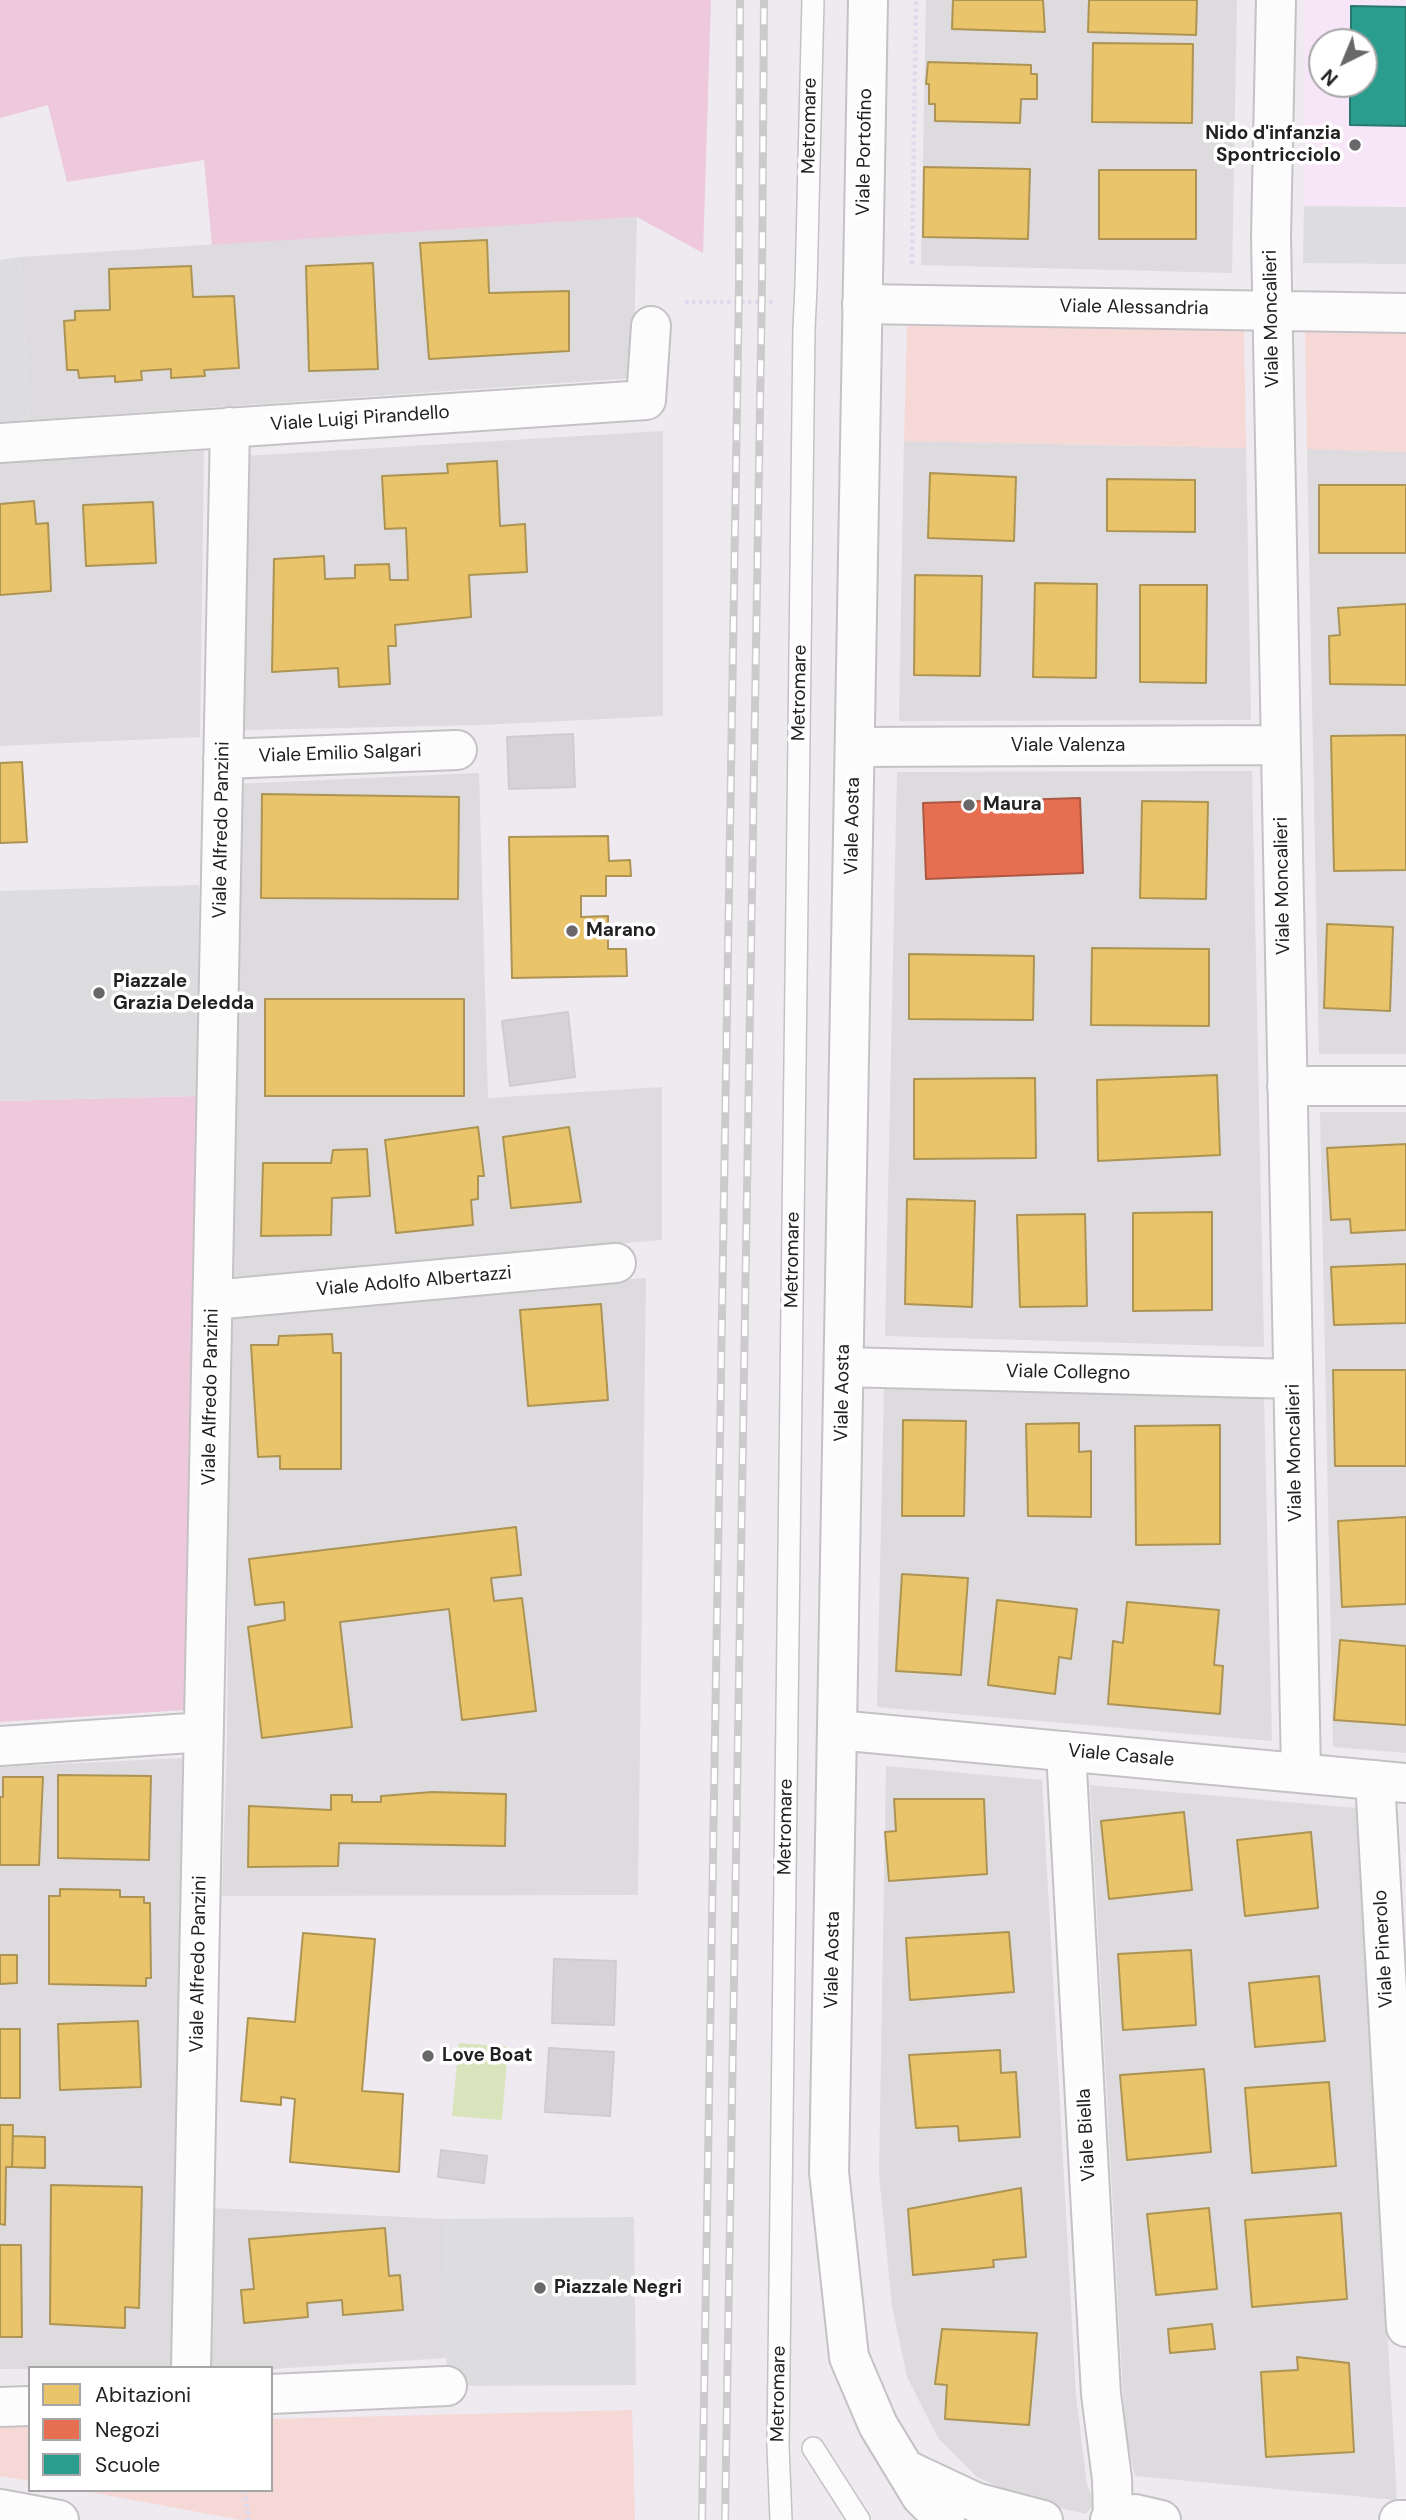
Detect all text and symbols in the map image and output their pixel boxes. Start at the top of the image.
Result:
north arrow [1308,28,1378,98]
text: N [1316,63,1343,91]
street label: Metromare [798,78,822,174]
street label: Viale Portofino [852,88,878,216]
place label: Nido d'infanzia Spontricciolo [1205,123,1341,167]
marker: Nido d'infanzia Spontricciolo [1347,137,1363,153]
street label: Viale Moncalieri [1259,250,1285,388]
street label: Viale Alessandria [1059,295,1209,321]
street label: Viale Luigi Pirandello [270,401,450,437]
street label: Metromare [788,645,812,741]
street label: Viale Valenza [1011,735,1125,757]
street label: Viale Emilio Salgari [258,740,422,768]
street label: Viale Alfredo Panzini [209,741,235,919]
street label: Viale Aosta [841,777,865,875]
place label: Maura [983,794,1042,816]
marker: Maura [961,797,977,813]
street label: Viale Moncalieri [1270,817,1296,955]
place label: Marano [586,920,656,942]
marker: Marano [564,923,580,939]
place label: Piazzale Grazia Deledda [113,971,254,1015]
marker: Piazzale Grazia Deledda [91,985,107,1001]
street label: Metromare [781,1212,805,1308]
street label: Viale Adolfo Albertazzi [315,1262,513,1302]
street label: Viale Alfredo Panzini [198,1308,224,1486]
street label: Viale Aosta [831,1344,855,1442]
street label: Viale Collegno [1006,1361,1130,1385]
street label: Viale Moncalieri [1282,1384,1308,1522]
street label: Viale Casale [1067,1740,1175,1772]
street label: Metromare [774,1779,798,1875]
street label: Viale Alfredo Panzini [186,1875,212,2053]
street label: Viale Pinerolo [1370,1889,1398,2009]
street label: Viale Aosta [821,1911,845,2009]
place label: Love Boat [442,2045,532,2067]
marker: Love Boat [420,2048,436,2064]
street label: Viale Biella [1073,2088,1101,2182]
place label: Piazzale Negri [554,2277,682,2299]
marker: Piazzale Negri [532,2280,548,2296]
street label: Metromare [767,2346,791,2442]
legend [28,2366,273,2492]
text: Abitazioni [95,2381,191,2409]
text: Negozi [95,2416,160,2444]
text: Scuole [95,2451,160,2479]

